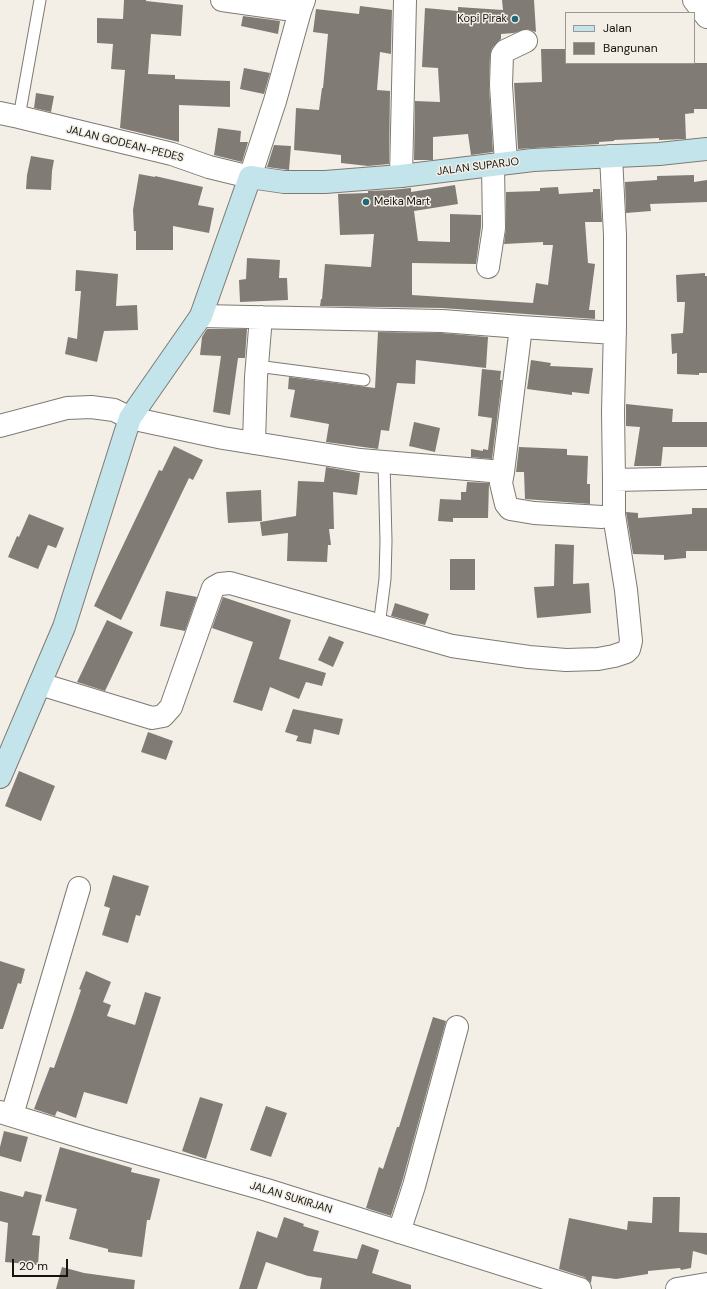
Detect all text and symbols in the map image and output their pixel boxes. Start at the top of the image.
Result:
place label: Kopi Pirak [457,12,507,26]
legend [565,12,695,64]
marker: Kopi Pirak [510,14,520,24]
text: Jalan [603,20,632,36]
text: Bangunan [603,40,658,56]
street label: JALAN GODEAN-PEDES [65,123,185,165]
street label: JALAN SUPARJO [436,155,520,179]
place label: Meika Mart [374,195,430,209]
marker: Meika Mart [361,197,371,207]
street label: JALAN SUKIRJAN [248,1179,334,1217]
scale bar [14,1251,70,1277]
text: 20 m [19,1258,48,1274]

